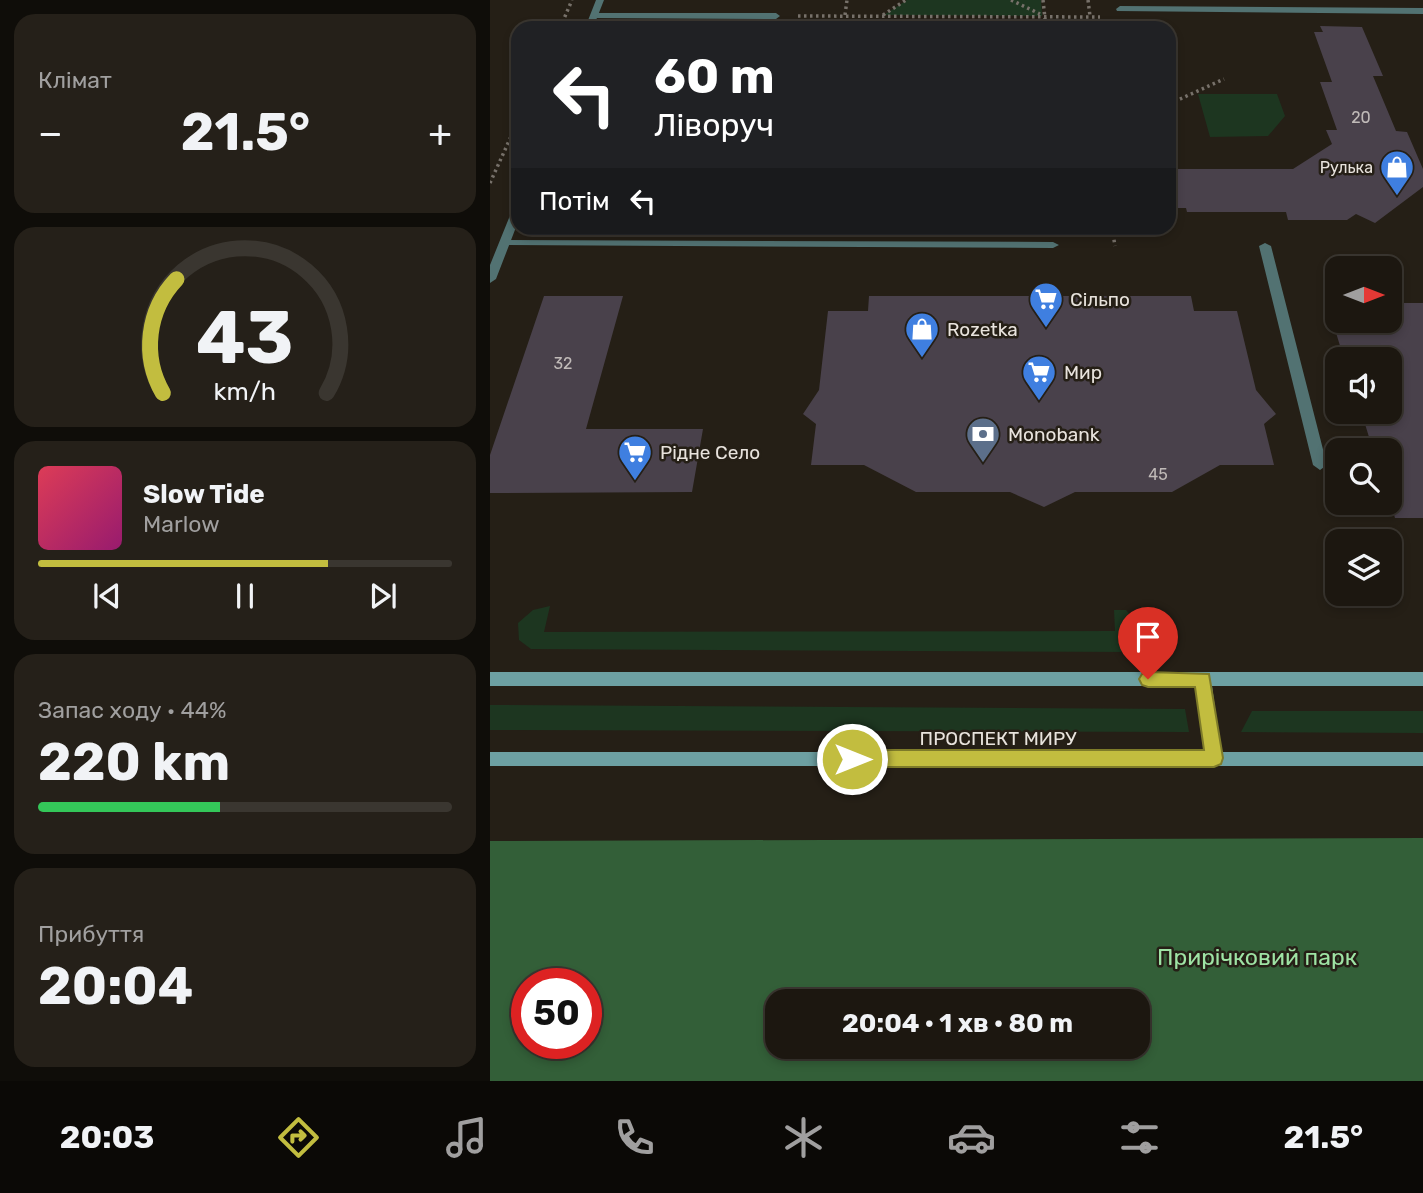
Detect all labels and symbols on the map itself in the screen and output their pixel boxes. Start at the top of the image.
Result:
house number: 20 [1351,108,1371,127]
shop icon: Рулька [1378,148,1416,197]
place label: Рулька [1320,158,1373,177]
north arrow [1325,256,1402,332]
supermarket icon: Сільпо [1027,280,1065,329]
place label: Сільпо [1070,288,1130,311]
shop icon: Rozetka [903,310,941,359]
place label: Rozetka [947,318,1018,341]
supermarket icon: Мир [1020,353,1058,402]
house number: 32 [553,354,573,373]
place label: Мир [1064,361,1102,384]
bank icon: Monobank [964,415,1002,464]
place label: Monobank [1008,423,1100,446]
supermarket icon: Рідне Село [616,433,654,482]
place label: Рідне Село [660,441,760,464]
house number: 45 [1148,465,1168,484]
pin [1118,607,1178,679]
position arrow [815,722,889,796]
street label: ПРОСПЕКТ МИРУ [920,727,1077,750]
park label: Прирічковий парк [1157,943,1357,971]
speed limit sign: 50 [511,968,602,1059]

